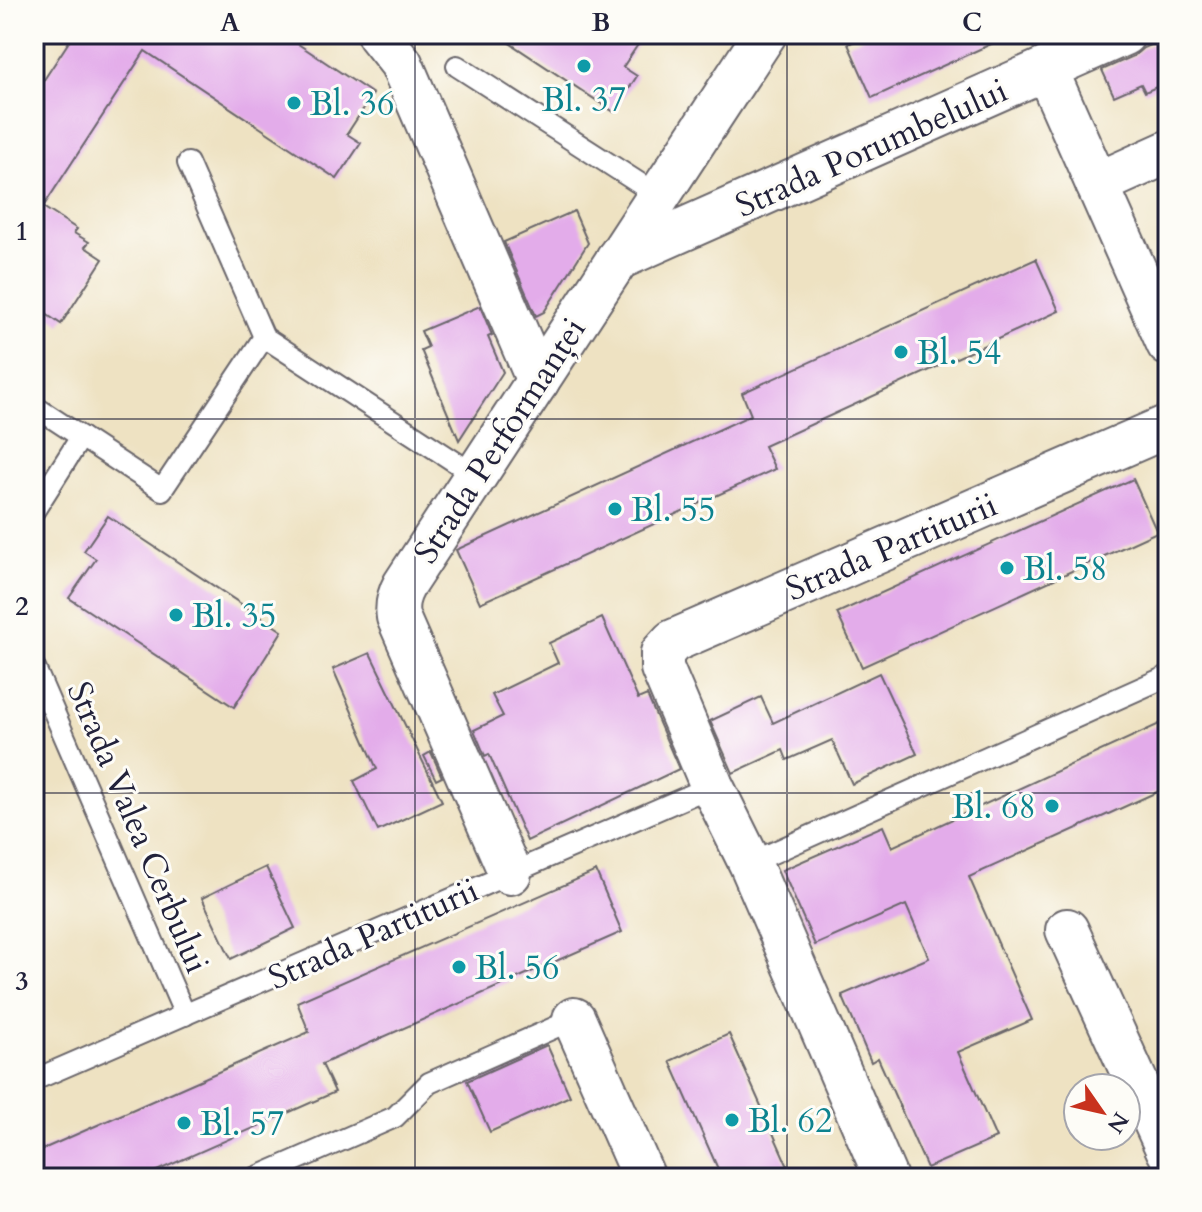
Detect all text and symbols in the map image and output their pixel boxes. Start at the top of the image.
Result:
text: A [220,5,240,40]
text: B [592,5,610,40]
text: C [962,5,982,40]
marker: Bl. 37 [575,57,593,75]
street label: Strada Porumbelului [728,67,1015,229]
place label: Bl. 37 [542,77,626,123]
place label: Bl. 36 [310,81,394,127]
marker: Bl. 36 [285,94,303,112]
text: 1 [15,214,29,249]
street label: Strada Performanței [403,309,597,572]
place label: Bl. 54 [917,330,1001,376]
marker: Bl. 54 [892,343,910,361]
street label: Strada Partiturii [779,482,1004,612]
place label: Bl. 55 [631,487,715,533]
marker: Bl. 55 [606,500,624,518]
place label: Bl. 58 [1023,546,1107,592]
marker: Bl. 58 [998,559,1016,577]
text: 2 [15,589,29,624]
place label: Bl. 35 [192,593,276,639]
marker: Bl. 35 [167,606,185,624]
street label: Strada Valea Cerbului [56,675,220,980]
place label: Bl. 68 [952,784,1036,830]
marker: Bl. 68 [1043,797,1061,815]
street label: Strada Partiturii [261,867,486,1001]
place label: Bl. 56 [475,945,559,991]
marker: Bl. 56 [450,958,468,976]
text: 3 [15,964,29,999]
north arrow [1062,1072,1142,1152]
place label: Bl. 62 [748,1098,832,1144]
place label: Bl. 57 [200,1101,284,1147]
text: N [1100,1106,1136,1139]
marker: Bl. 62 [723,1111,741,1129]
marker: Bl. 57 [175,1114,193,1132]

